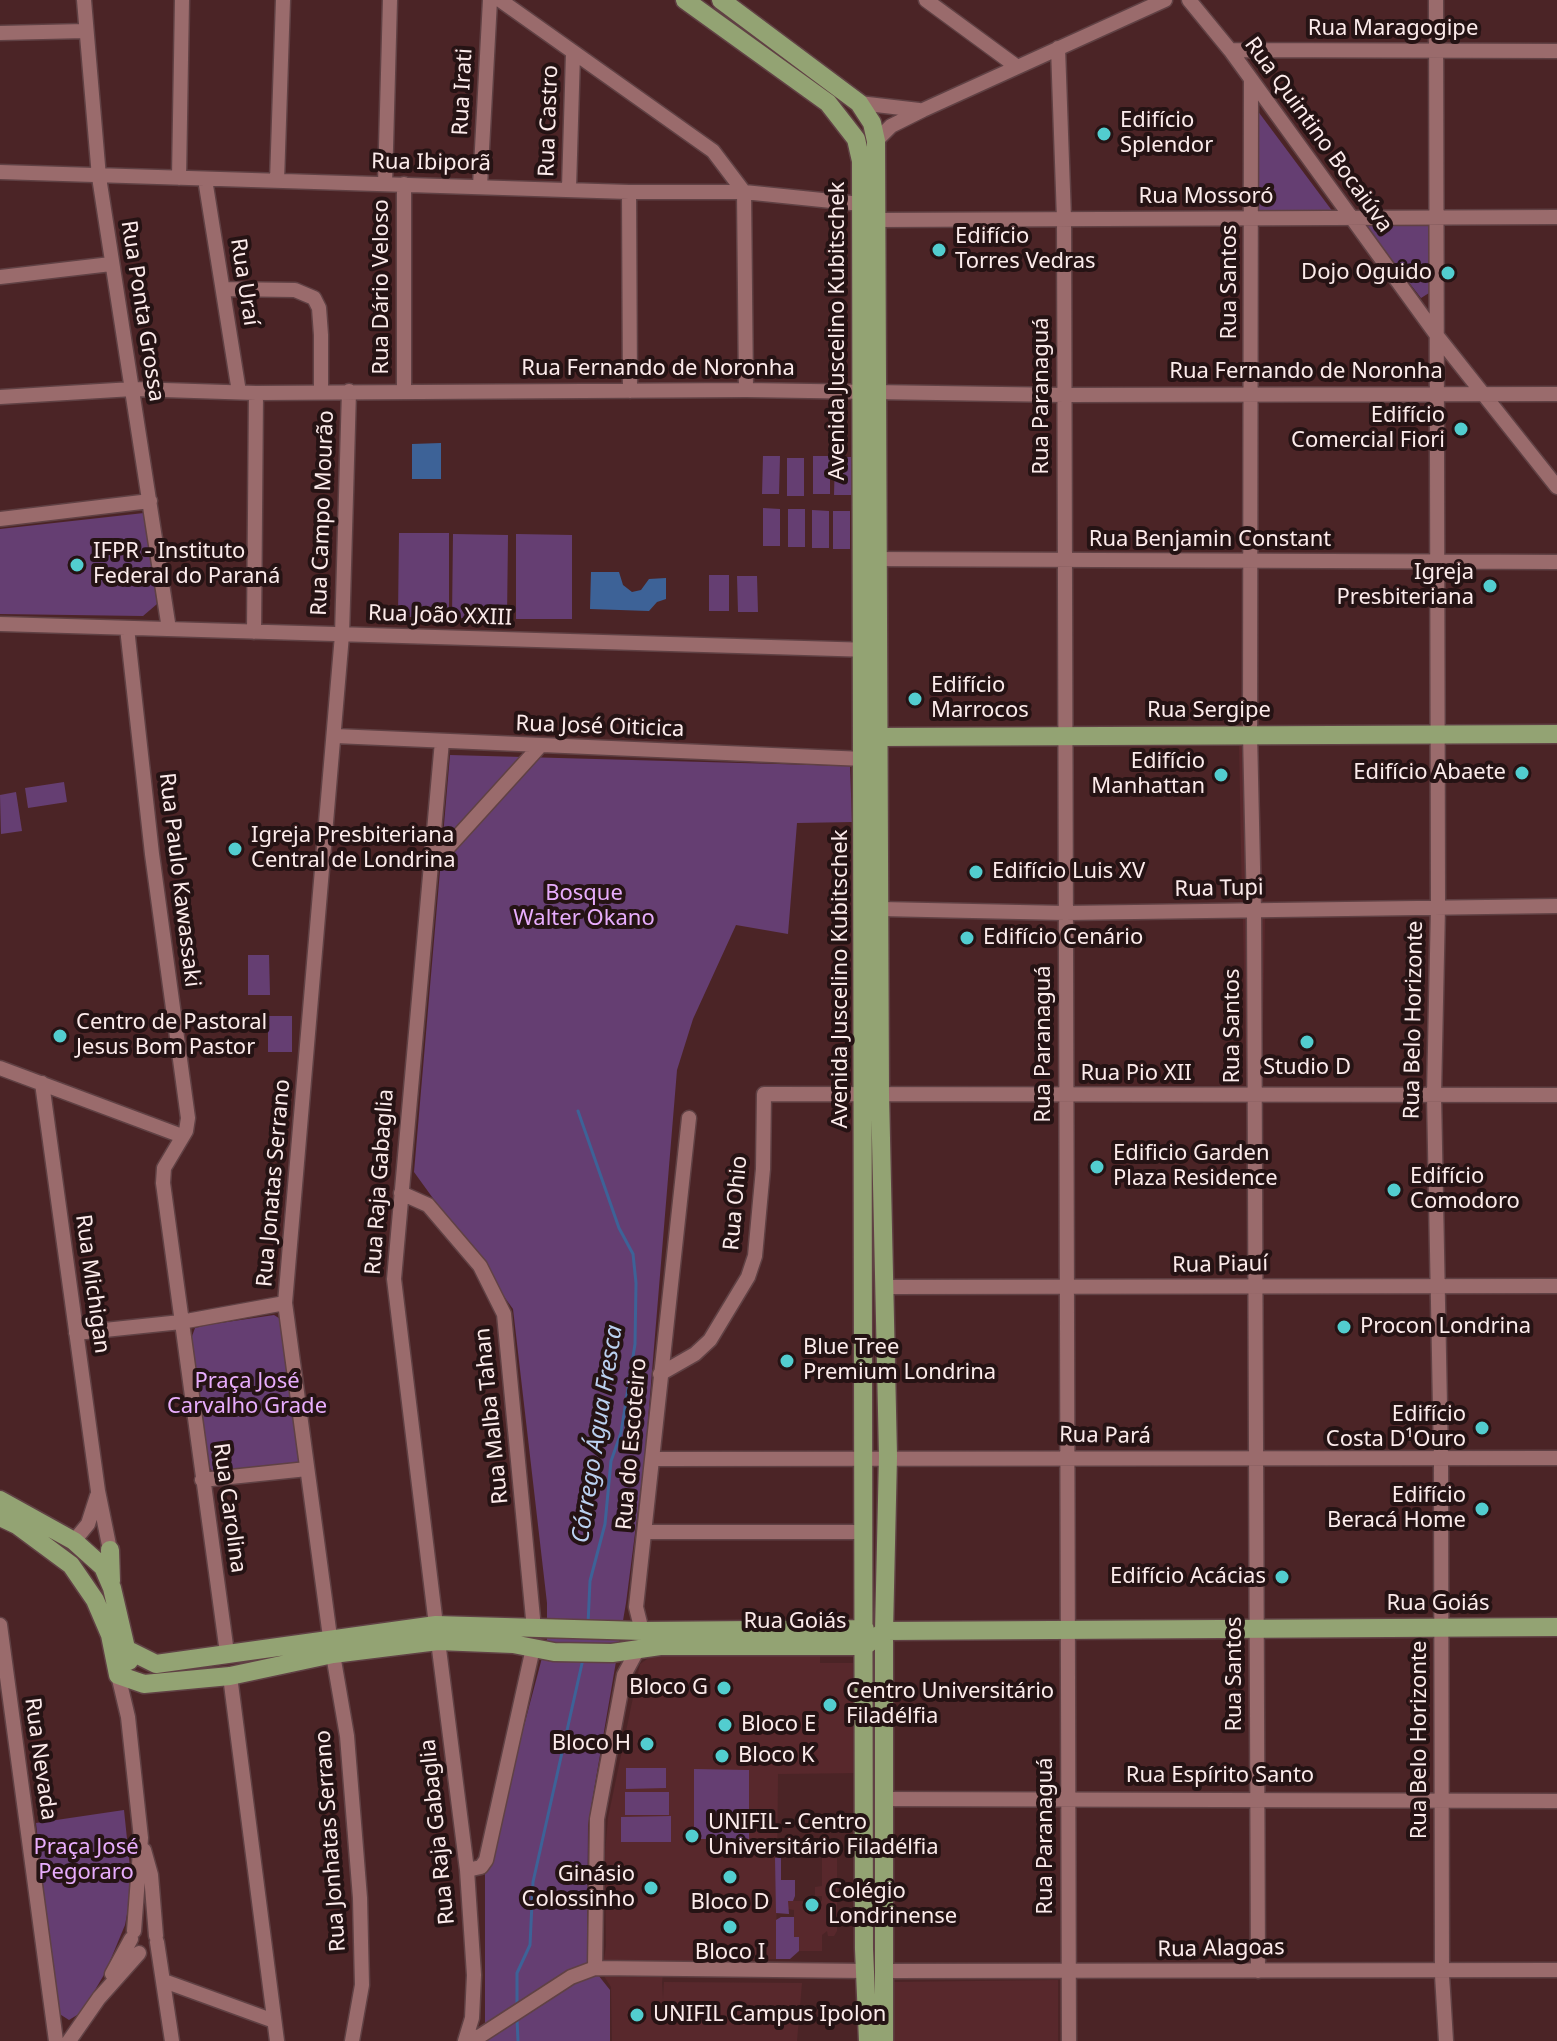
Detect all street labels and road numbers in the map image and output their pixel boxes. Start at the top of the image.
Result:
street label: Rua Maragogipe [1308,16,1478,42]
street label: Rua Quintino Bocaiúva [1238,32,1398,238]
street label: Rua Irati [448,48,478,136]
street label: Rua Castro [534,65,564,177]
street label: Rua Ibiporã [371,149,491,177]
street label: Avenida Juscelino Kubitschek [825,182,851,480]
street label: Rua Mossoró [1139,184,1273,210]
street label: Rua Dário Veloso [369,199,395,375]
street label: Rua Ponta Grossa [115,219,169,403]
street label: Rua Santos [1217,224,1243,340]
street label: Rua Uraí [224,236,264,328]
street label: Rua Paranaguá [1029,317,1055,475]
street label: Rua Fernando de Noronha [521,356,795,382]
street label: Rua Fernando de Noronha [1169,359,1443,385]
street label: Rua Campo Mourão [306,410,340,616]
street label: Rua Benjamin Constant [1089,527,1331,553]
street label: Rua João XXIII [367,600,513,632]
street label: Rua Sergipe [1147,698,1271,724]
street label: Rua José Oiticica [515,711,685,743]
street label: Rua Paulo Kawassaki [153,771,205,989]
street label: Avenida Juscelino Kubitschek [828,830,854,1128]
street label: Rua Tupi [1174,875,1264,903]
street label: Rua Belo Horizonte [1399,920,1429,1120]
street label: Rua Paranaguá [1031,965,1057,1123]
street label: Rua Santos [1220,968,1246,1084]
street label: Rua Pio XII [1080,1061,1192,1087]
street label: Rua Jonatas Serrano [252,1078,296,1288]
street label: Rua Raja Gabaglia [360,1088,400,1276]
street label: Rua Ohio [719,1154,753,1252]
street label: Rua Michigan [69,1213,115,1355]
street label: Rua Piauí [1172,1251,1268,1279]
street label: Rua Malba Tahan [470,1326,514,1506]
street label: Rua do Escoteiro [611,1357,653,1531]
street label: Rua Pará [1059,1422,1151,1450]
street label: Rua Carolina [207,1441,251,1575]
street label: Rua Goiás [1386,1591,1490,1617]
street label: Rua Goiás [743,1609,847,1635]
street label: Rua Santos [1222,1616,1248,1732]
street label: Rua Belo Horizonte [1407,1641,1433,1839]
street label: Rua Nevada [18,1696,62,1822]
street label: Rua Jonhatas Serrano [310,1729,352,1953]
street label: Rua Raja Gabaglia [415,1738,461,1926]
street label: Rua Paranaguá [1033,1757,1059,1915]
street label: Rua Espírito Santo [1126,1763,1314,1789]
street label: Rua Alagoas [1157,1935,1285,1963]

